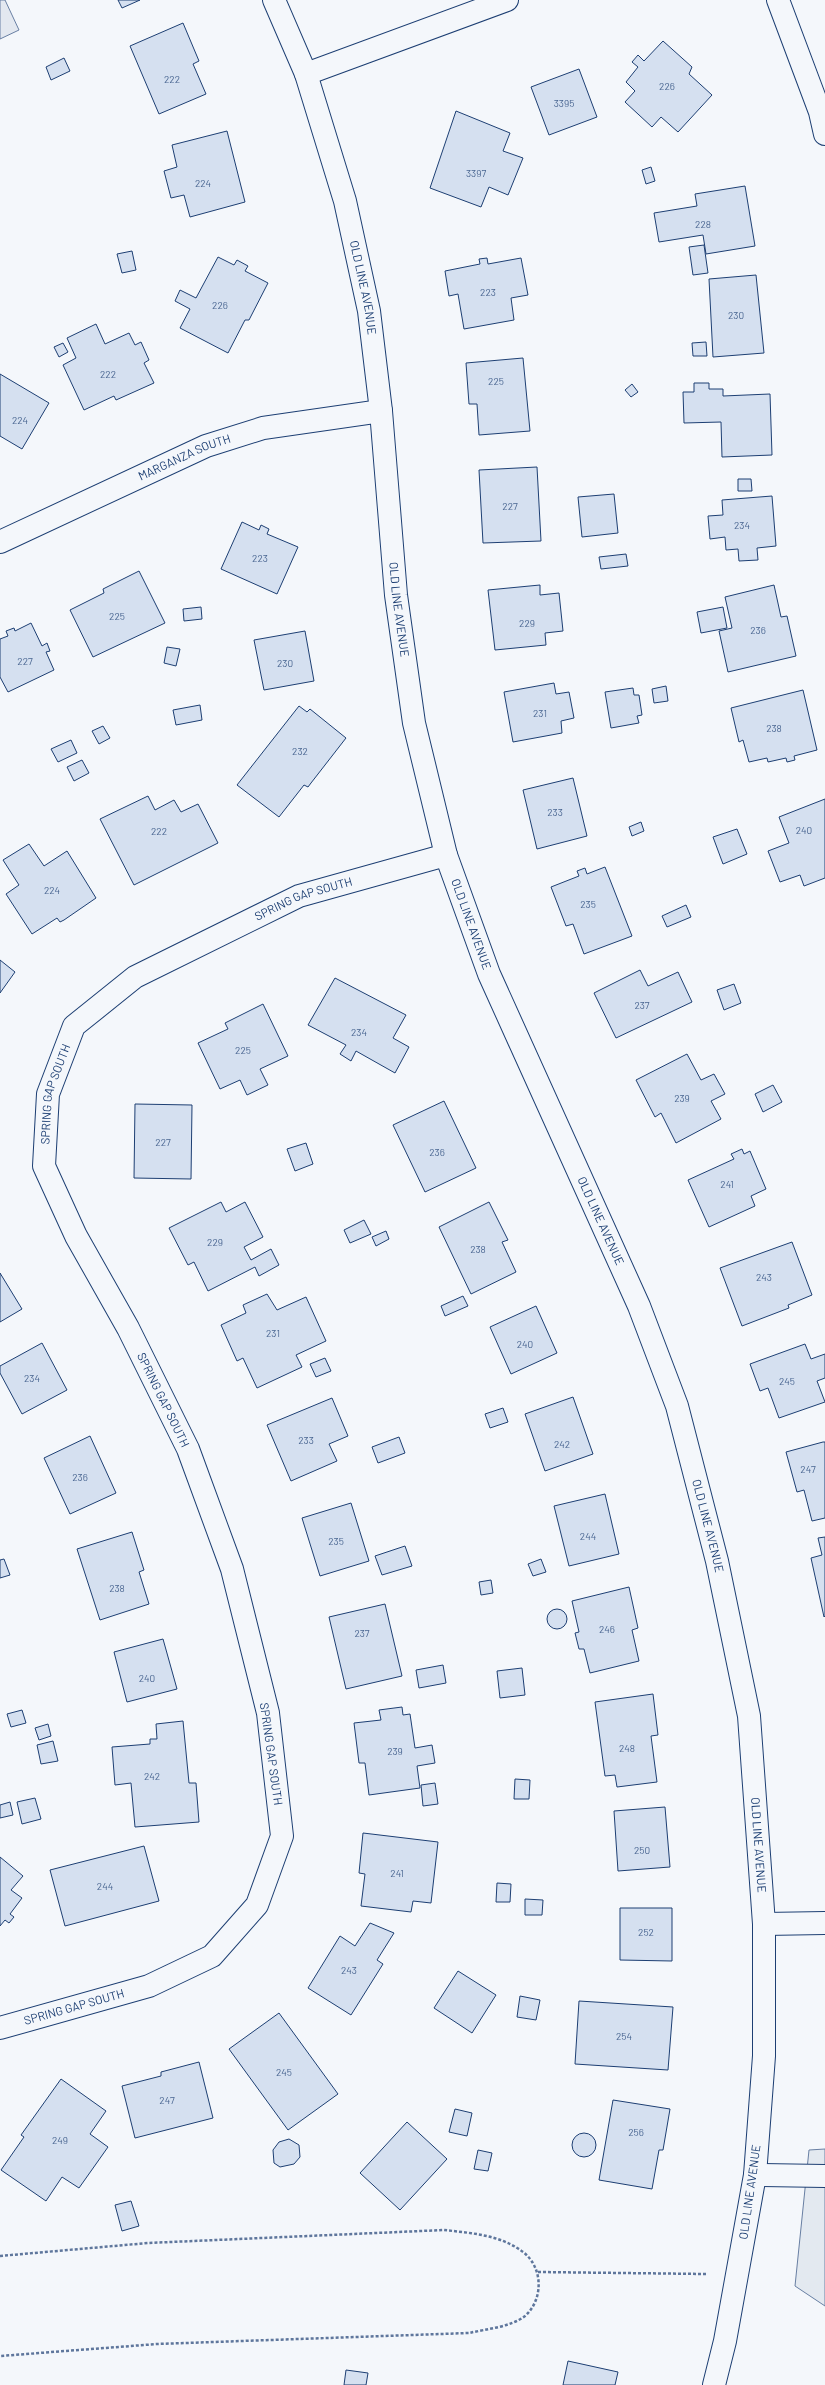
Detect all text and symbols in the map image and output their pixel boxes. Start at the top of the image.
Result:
house number: 222 [164,73,180,85]
house number: 226 [659,80,675,92]
house number: 3395 [554,97,574,109]
house number: 3397 [466,167,486,179]
house number: 224 [195,177,211,189]
house number: 228 [695,218,711,230]
street label: OLD LINE AVENUE [348,239,380,335]
house number: 223 [480,286,496,298]
house number: 226 [212,299,228,311]
house number: 230 [728,309,744,321]
house number: 222 [100,368,116,380]
house number: 225 [488,375,504,387]
house number: 224 [12,414,28,426]
street label: MARGANZA SOUTH [136,431,232,483]
house number: 227 [502,500,518,512]
house number: 234 [734,519,750,531]
house number: 223 [252,552,268,564]
street label: OLD LINE AVENUE [387,561,413,658]
house number: 225 [109,610,125,622]
house number: 229 [519,617,535,629]
house number: 236 [750,624,766,636]
house number: 227 [17,655,33,667]
house number: 230 [277,657,293,669]
house number: 231 [533,707,547,719]
house number: 238 [766,722,782,734]
house number: 232 [292,745,308,757]
house number: 233 [547,806,563,818]
house number: 240 [796,824,812,836]
house number: 222 [151,825,167,837]
street label: SPRING GAP SOUTH [252,874,354,923]
street label: OLD LINE AVENUE [449,876,495,971]
house number: 224 [44,884,60,896]
house number: 235 [580,898,596,910]
house number: 237 [634,999,650,1011]
house number: 234 [351,1026,367,1038]
street label: SPRING GAP SOUTH [37,1042,73,1145]
house number: 225 [235,1044,251,1056]
house number: 239 [674,1092,690,1104]
house number: 227 [155,1136,171,1148]
house number: 236 [429,1146,445,1158]
street label: OLD LINE AVENUE [575,1174,628,1267]
house number: 241 [720,1178,734,1190]
house number: 229 [207,1236,223,1248]
house number: 238 [470,1243,486,1255]
house number: 243 [756,1271,772,1283]
house number: 231 [266,1327,280,1339]
house number: 240 [517,1338,533,1350]
street label: SPRING GAP SOUTH [135,1350,193,1449]
house number: 234 [24,1372,40,1384]
house number: 245 [779,1375,795,1387]
house number: 233 [298,1434,314,1446]
house number: 242 [554,1438,570,1450]
house number: 247 [800,1463,816,1475]
house number: 236 [72,1471,88,1483]
street label: OLD LINE AVENUE [690,1477,727,1573]
house number: 244 [580,1530,596,1542]
house number: 235 [328,1535,344,1547]
house number: 238 [109,1582,125,1594]
house number: 246 [599,1623,615,1635]
house number: 237 [354,1627,370,1639]
house number: 240 [139,1672,155,1684]
street label: SPRING GAP SOUTH [258,1702,286,1806]
house number: 248 [619,1742,635,1754]
house number: 239 [387,1745,403,1757]
house number: 242 [144,1770,160,1782]
street label: OLD LINE AVENUE [749,1797,770,1893]
house number: 250 [634,1844,650,1856]
house number: 241 [390,1867,404,1879]
house number: 244 [97,1880,113,1892]
house number: 252 [638,1926,654,1938]
house number: 243 [341,1964,357,1976]
street label: SPRING GAP SOUTH [22,1985,126,2027]
house number: 254 [616,2030,632,2042]
house number: 245 [276,2066,292,2078]
house number: 247 [159,2094,175,2106]
house number: 256 [628,2126,644,2138]
house number: 249 [52,2134,68,2146]
street label: OLD LINE AVENUE [735,2144,763,2240]

